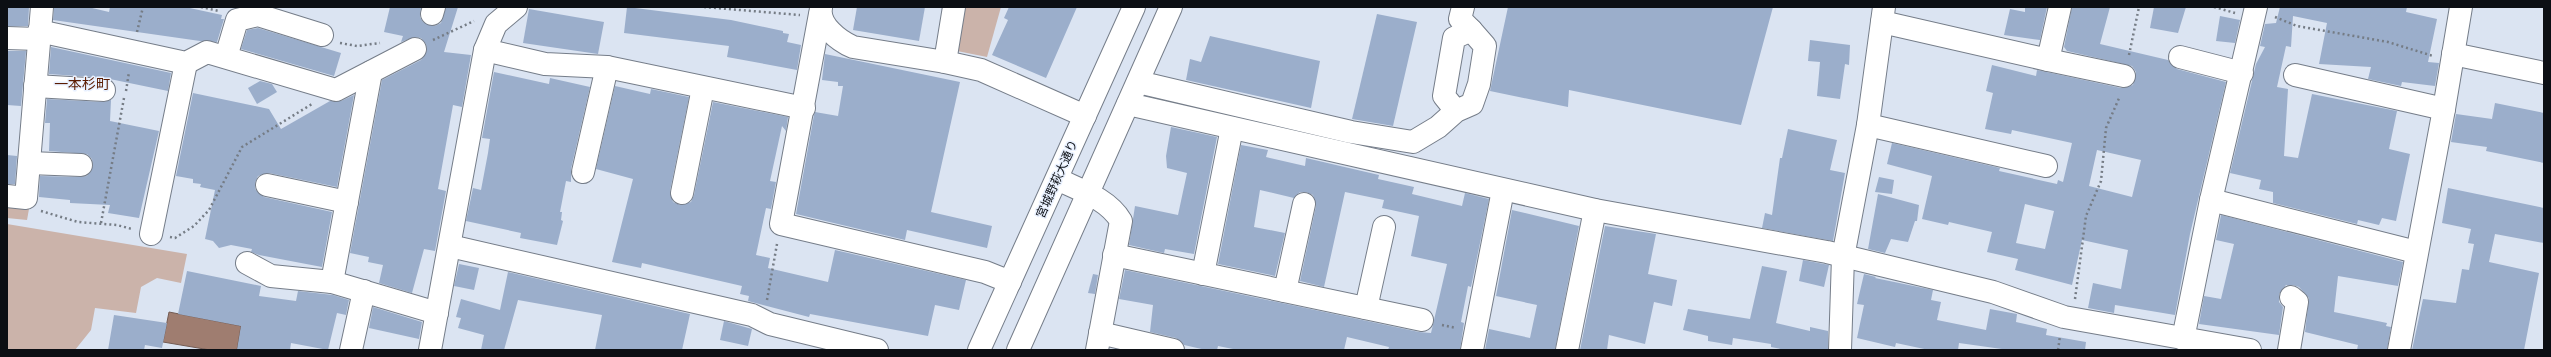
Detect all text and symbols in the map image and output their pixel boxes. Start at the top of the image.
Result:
district label: 一本杉町 [54,76,110,93]
street label: 宮城野萩大通り [1034,138,1080,220]

